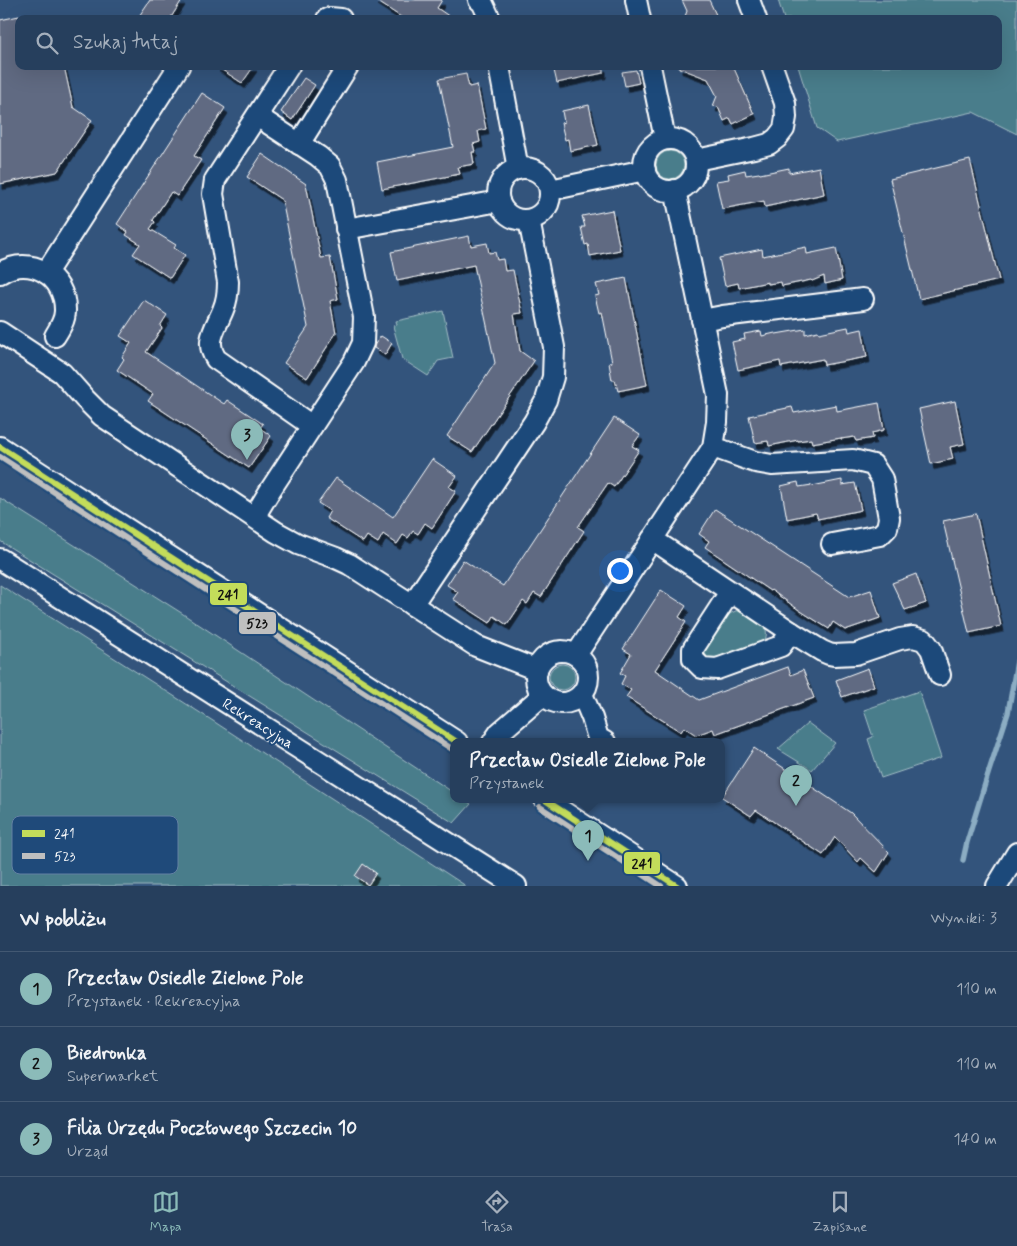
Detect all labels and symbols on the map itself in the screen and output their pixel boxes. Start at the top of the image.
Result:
pin: 3 [231,419,263,460]
your location [607,558,633,584]
line badge: 241 [209,582,248,606]
text: 241 [218,586,238,604]
line badge: 523 [238,611,277,635]
text: 523 [246,615,268,633]
street label: Rekreacyjna [218,694,297,754]
pin: 2 [780,765,812,806]
legend [12,816,178,874]
pin: 1 [572,820,604,861]
text: 241 [54,825,75,843]
text: 523 [54,848,76,866]
line badge: 241 [623,851,661,875]
text: 241 [632,855,652,873]

